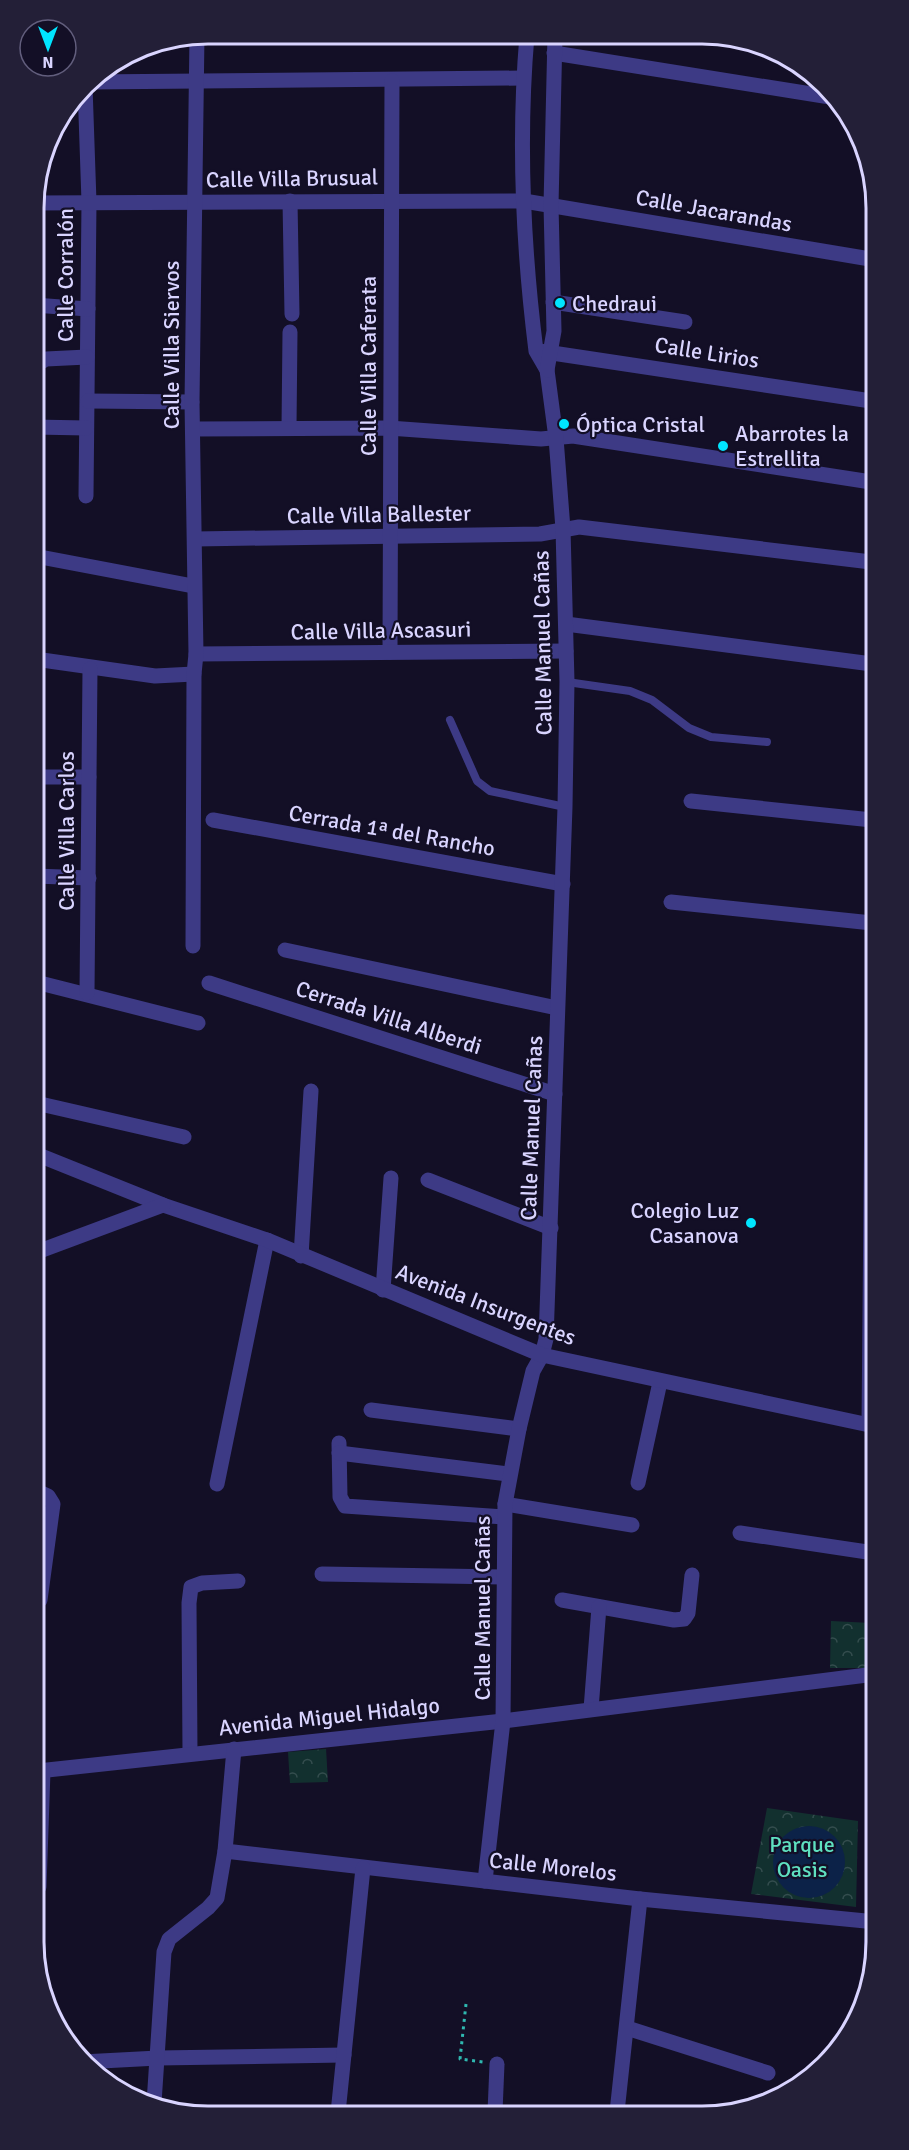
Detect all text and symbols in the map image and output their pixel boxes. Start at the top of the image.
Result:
north arrow [18,18,78,78]
text: N [42,52,54,72]
street label: Calle Villa Brusual [206,163,378,194]
street label: Calle Jacarandas [634,183,794,238]
street label: Calle Corralón [52,208,79,342]
street label: Calle Villa Siervos [158,261,185,429]
street label: Calle Villa Caferata [355,276,382,456]
place label: Chedraui [572,290,657,317]
marker: Chedraui [553,296,567,310]
street label: Calle Lirios [653,331,761,374]
place label: Óptica Cristal [576,411,705,438]
marker: Óptica Cristal [557,417,571,431]
place label: Abarrotes la Estrellita [735,420,849,472]
marker: Abarrotes la Estrellita [716,439,730,453]
street label: Calle Villa Ballester [287,499,471,530]
street label: Calle Manuel Cañas [527,550,558,736]
street label: Calle Villa Ascasuri [290,615,472,646]
street label: Calle Villa Carlos [53,751,80,911]
street label: Cerrada 1ª del Rancho [287,799,497,862]
street label: Cerrada Villa Alberdi [292,975,485,1060]
street label: Calle Manuel Cañas [515,1035,548,1221]
place label: Colegio Luz Casanova [631,1197,739,1249]
marker: Colegio Luz Casanova [744,1216,758,1230]
street label: Avenida Insurgentes [392,1258,579,1351]
street label: Calle Manuel Cañas [469,1516,496,1700]
street label: Avenida Miguel Hidalgo [217,1691,441,1742]
park label: Parque Oasis [769,1831,835,1883]
street label: Calle Morelos [488,1846,618,1887]

